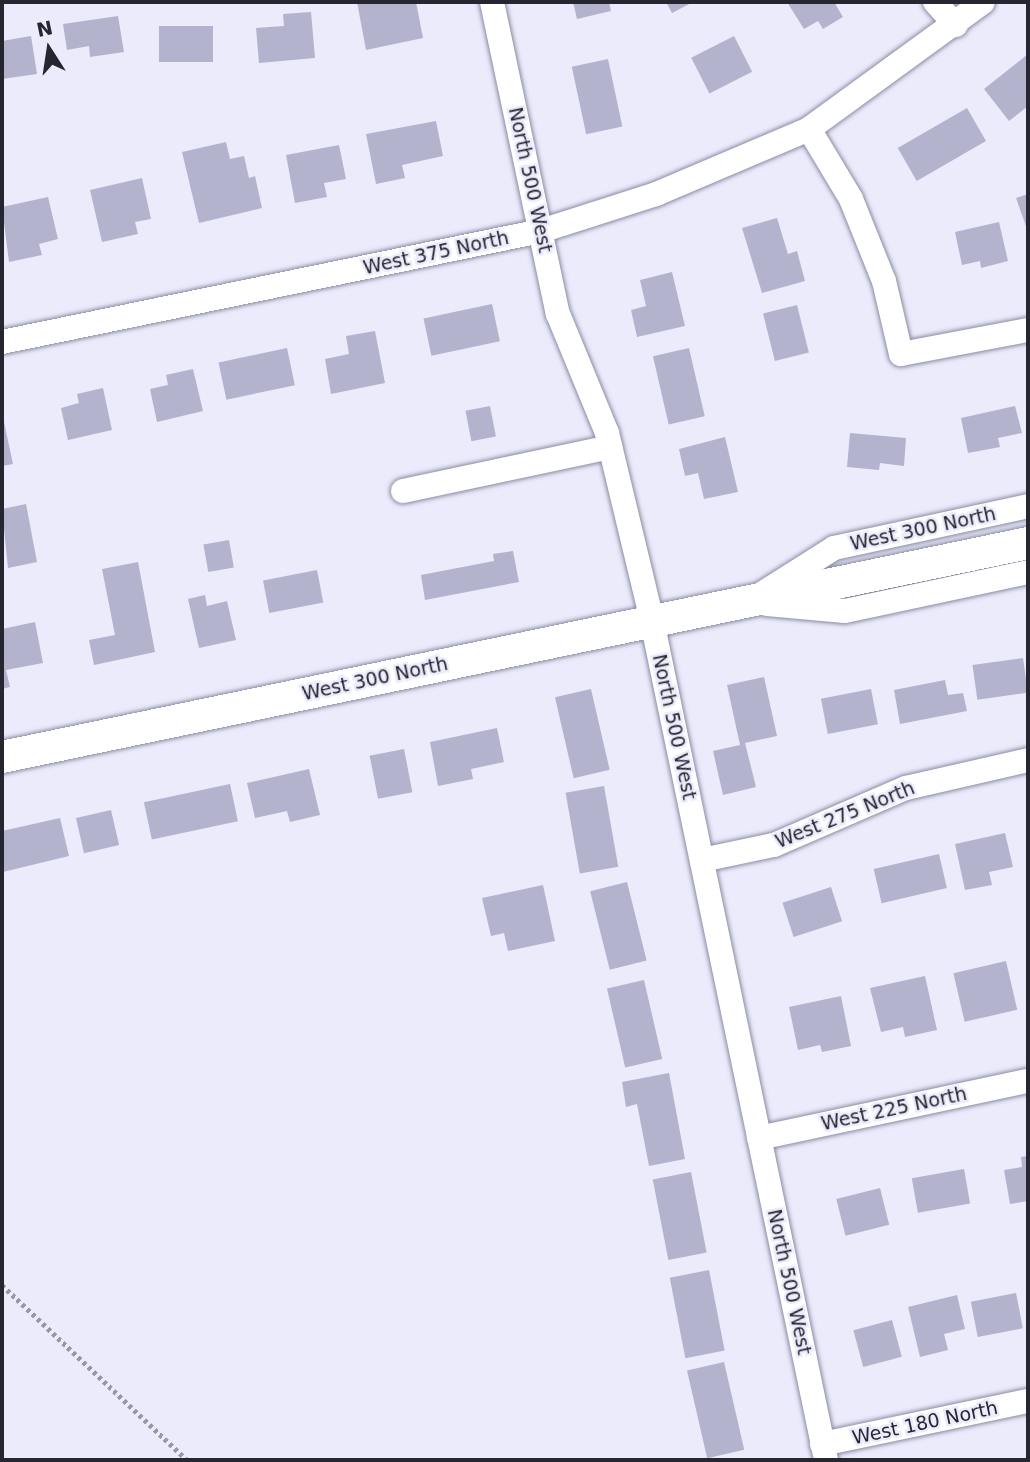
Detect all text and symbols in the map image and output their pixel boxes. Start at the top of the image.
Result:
north arrow [14,14,84,84]
text: N [35,16,55,41]
street label: North 500 West [503,105,557,255]
street label: West 375 North [361,226,511,280]
street label: West 300 North [848,502,998,556]
street label: West 300 North [300,652,450,706]
street label: North 500 West [647,652,701,802]
street label: West 275 North [772,777,918,853]
street label: West 225 North [819,1082,969,1136]
street label: North 500 West [762,1207,816,1357]
street label: West 180 North [850,1396,1000,1450]

